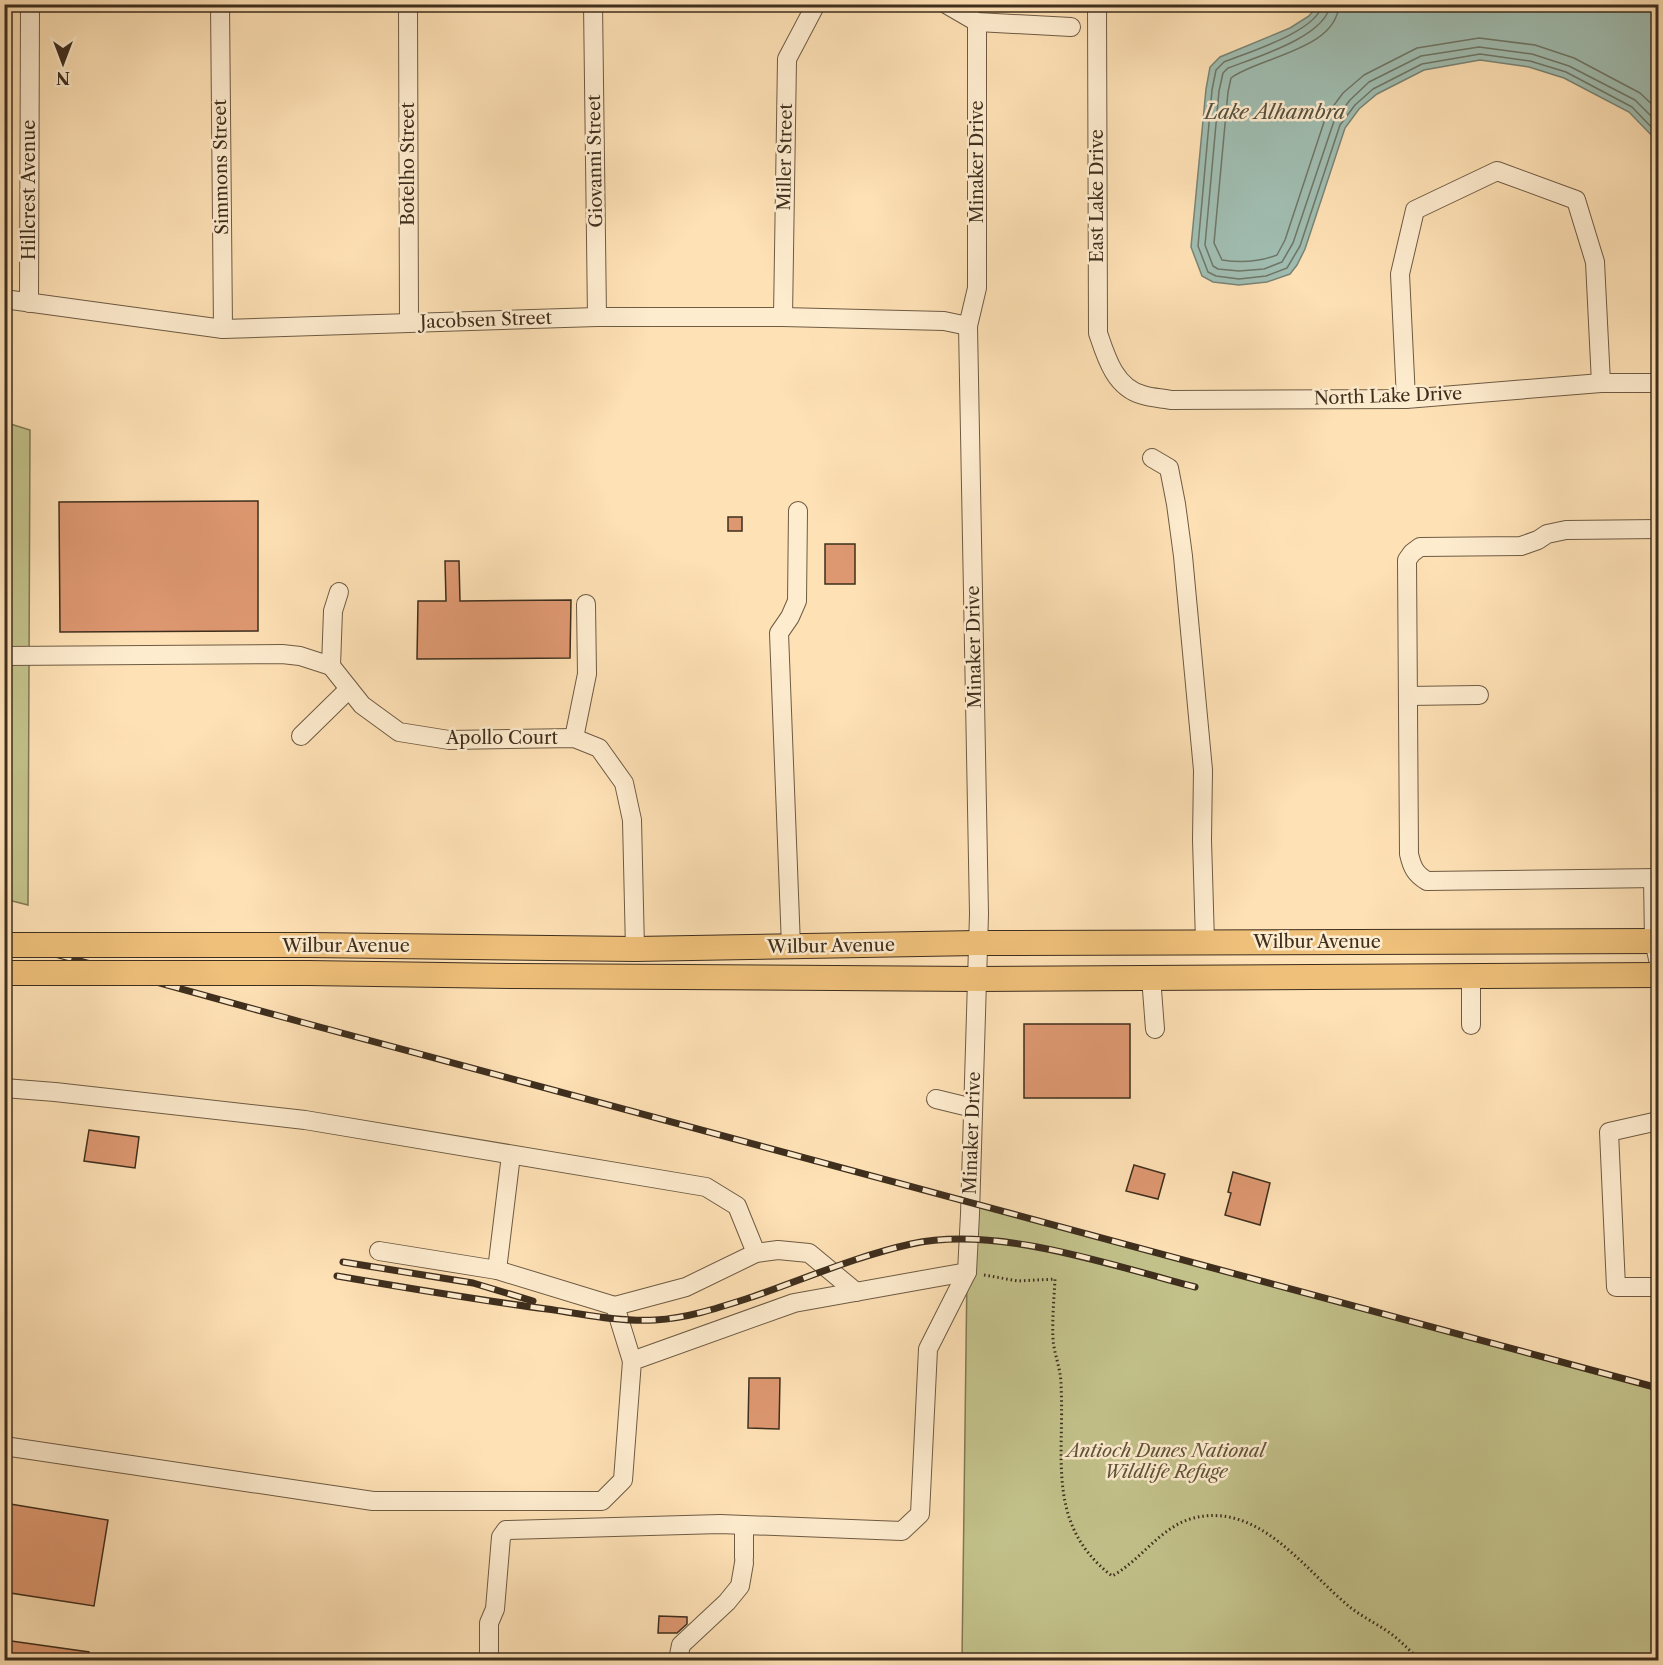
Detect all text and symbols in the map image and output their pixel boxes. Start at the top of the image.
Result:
north arrow [33,33,93,93]
text: N [56,68,70,88]
street label: Giovanni Street [583,94,607,228]
street label: Simmons Street [209,98,233,235]
water label: Lake Alhambra [1202,100,1346,124]
street label: Minaker Drive [966,101,988,224]
street label: Botelho Street [397,102,419,226]
street label: Miller Street [773,102,797,211]
street label: Hillcrest Avenue [18,120,40,260]
street label: East Lake Drive [1086,129,1108,263]
street label: Jacobsen Street [417,307,553,333]
street label: North Lake Drive [1314,382,1462,410]
street label: Minaker Drive [962,585,986,709]
street label: Apollo Court [445,727,559,749]
street label: Wilbur Avenue [1252,931,1381,953]
street label: Wilbur Avenue [766,934,895,958]
street label: Wilbur Avenue [281,935,410,957]
street label: Minaker Drive [959,1071,985,1195]
park label: Antioch Dunes National Wildlife Refuge [1064,1440,1267,1483]

